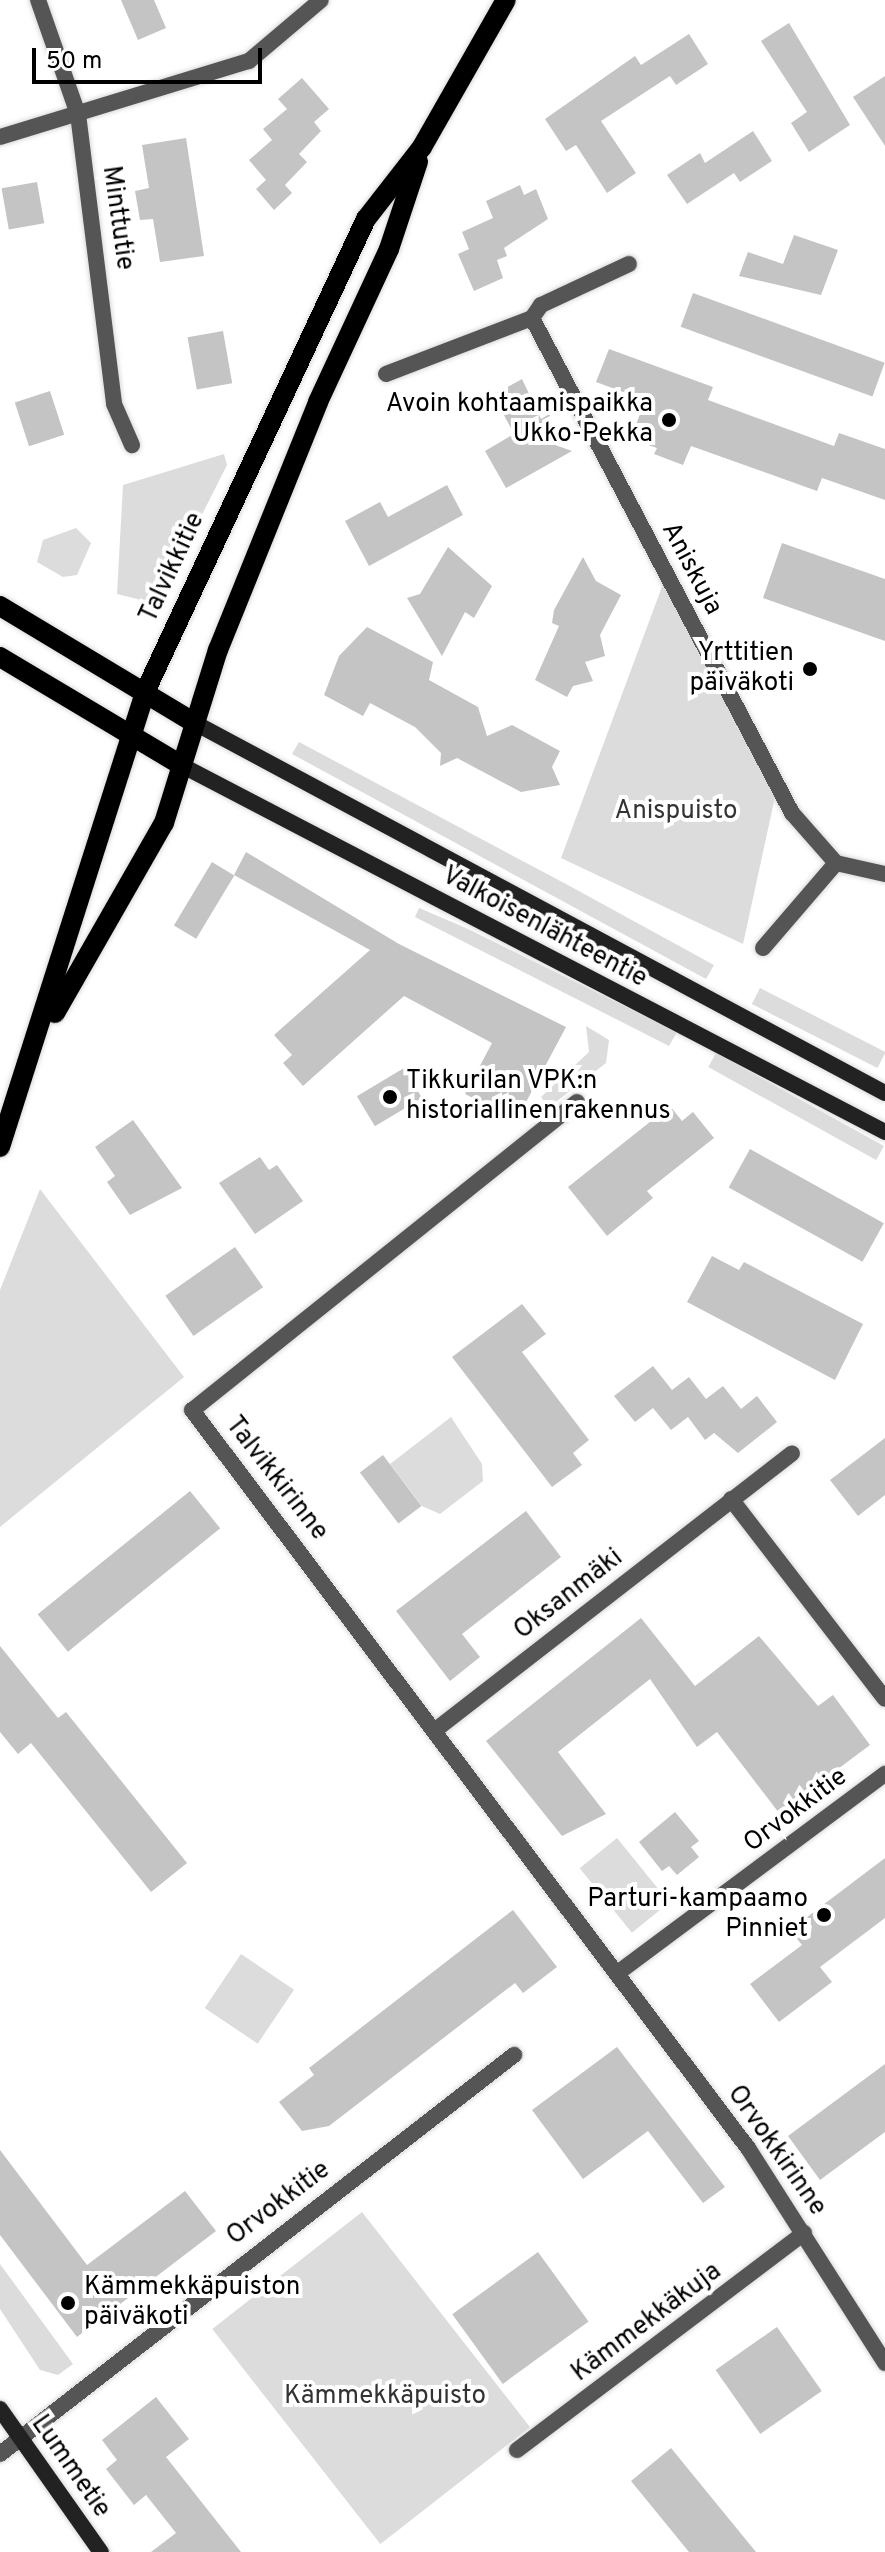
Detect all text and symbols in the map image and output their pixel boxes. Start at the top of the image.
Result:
scale bar [36,32,266,82]
text: 50 m [46,47,102,77]
street label: Minttutie [94,164,140,272]
place label: Avoin kohtaamispaikka Ukko-Pekka [386,389,653,450]
marker: Avoin kohtaamispaikka Ukko-Pekka [660,411,678,429]
street label: Talvikkitie [134,508,212,628]
street label: Aniskuja [654,517,728,621]
place label: Yrttitien päiväkoti [689,638,794,700]
marker: Yrttitien päiväkoti [801,660,819,678]
park label: Anispuisto [614,796,738,828]
street label: Valkoisenlähteentie [436,861,652,995]
place label: Tikkurilan VPK:n historiallinen rakennus [406,1066,671,1128]
marker: Tikkurilan VPK:n historiallinen rakennus [381,1088,399,1106]
street label: Talvikkirinne [218,1411,334,1547]
street label: Oksanmäki [508,1543,630,1647]
street label: Orvokkitie [738,1762,854,1860]
place label: Parturi-kampaamo Pinniet [587,1884,808,1946]
marker: Parturi-kampaamo Pinniet [815,1906,833,1924]
street label: Orvokkirinne [720,2080,832,2222]
street label: Orvokkitie [221,2155,337,2253]
street label: Kämmekkäkuja [566,2257,728,2389]
place label: Kämmekkäpuiston päiväkoti [84,2272,300,2334]
marker: Kämmekkäpuiston päiväkoti [59,2294,77,2312]
park label: Kämmekkäpuisto [284,2381,486,2413]
street label: Lummetie [23,2410,117,2524]

